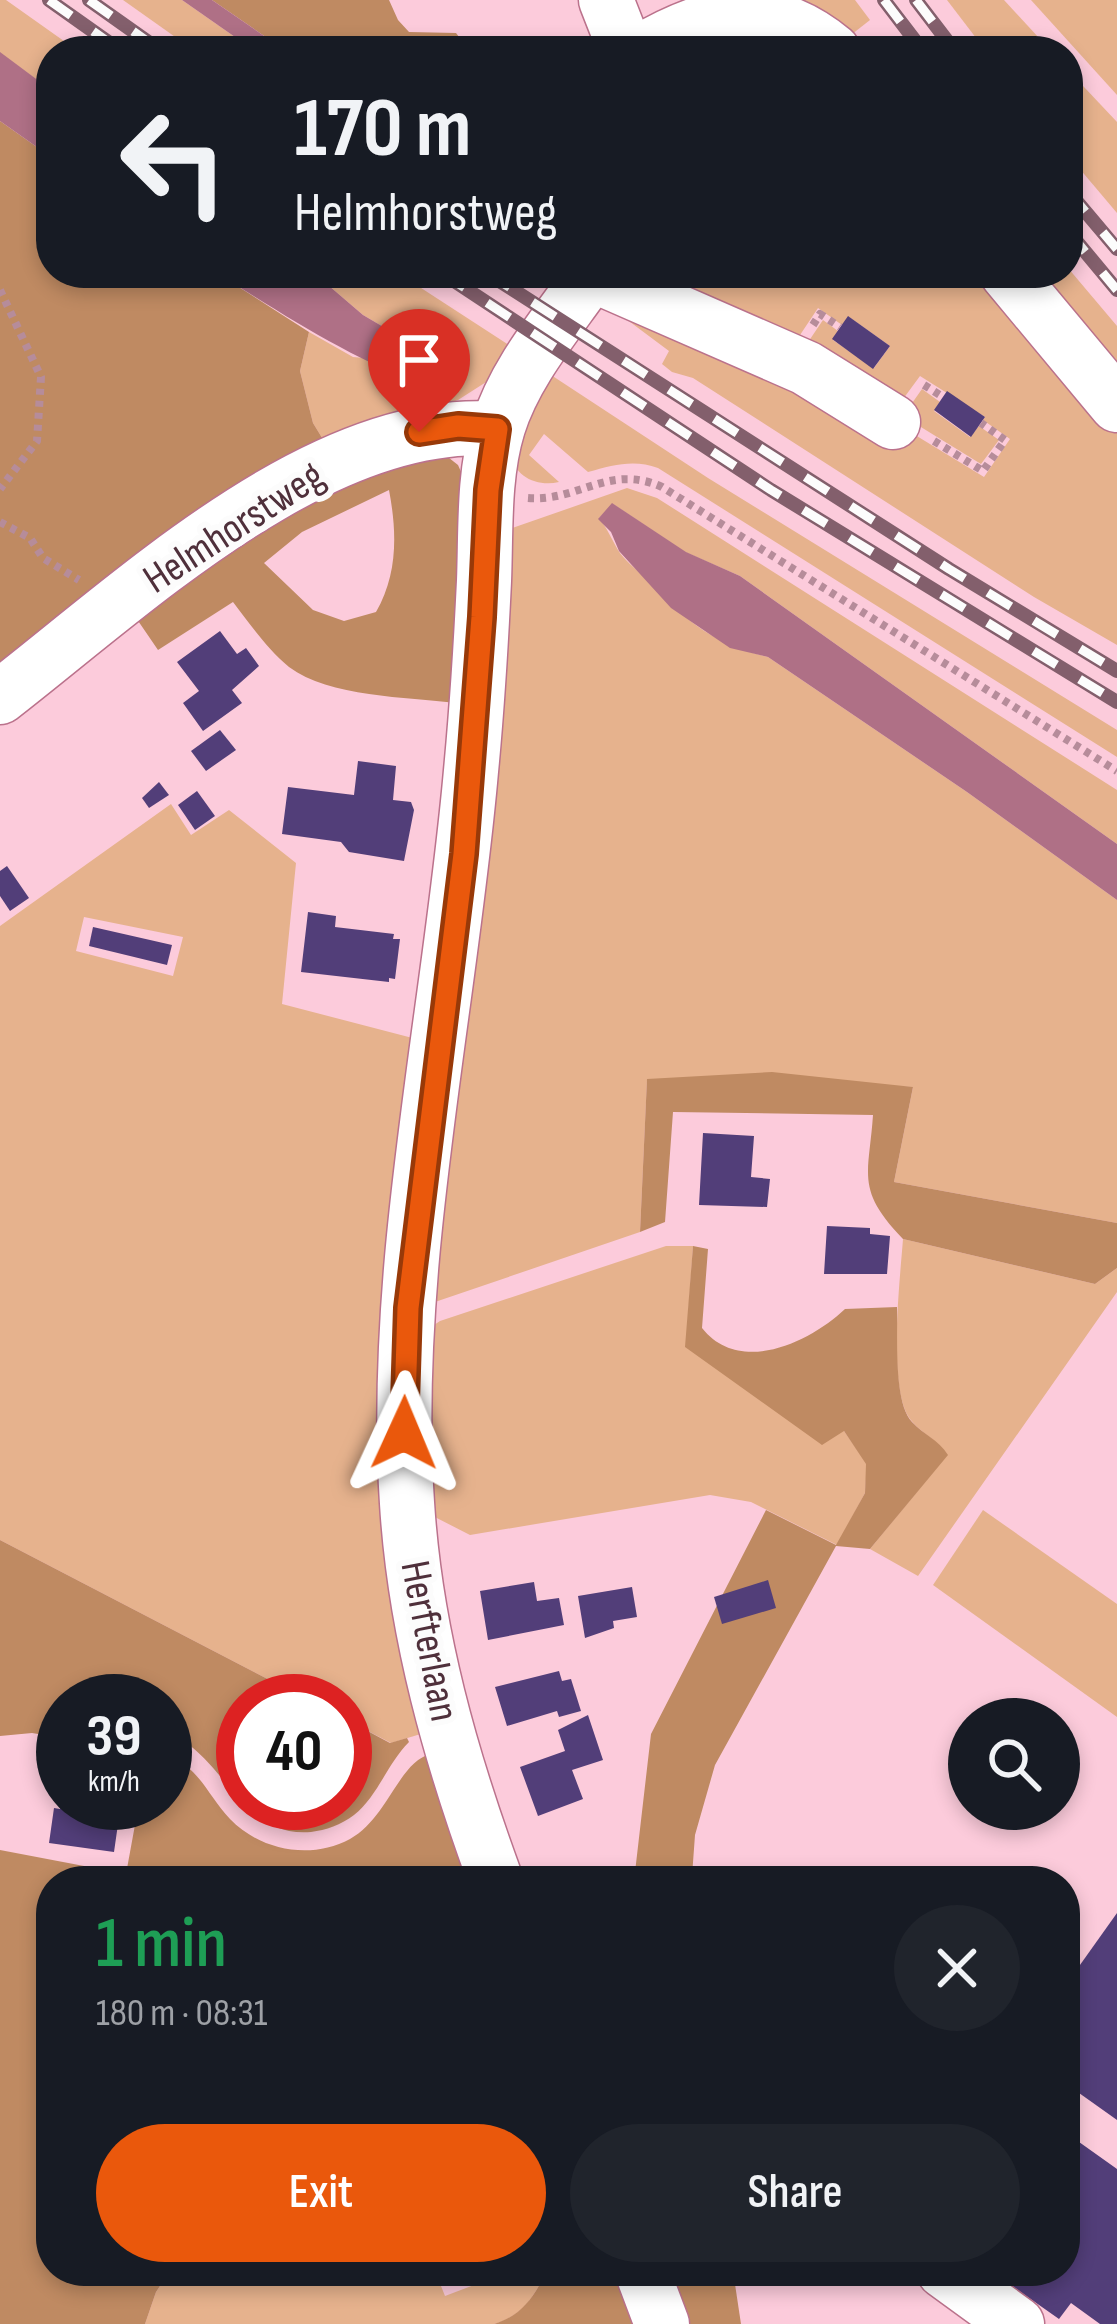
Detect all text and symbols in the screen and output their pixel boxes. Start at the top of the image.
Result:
text: 170 m [294,79,471,180]
icon: left [96,84,252,240]
text: Helmhorstweg [294,181,557,246]
pin [368,309,470,432]
icon: arrive [386,327,452,393]
street label: Helmhorstweg [134,451,334,605]
position arrow [341,1370,467,1496]
street label: Herfterlaan [388,1556,470,1726]
speed limit sign: 40 [216,1674,372,1830]
map controls [948,1698,1080,1830]
button: search [948,1698,1080,1830]
text: 39 [86,1701,142,1773]
text: km/h [88,1764,140,1800]
text: 1 min [96,1901,227,1988]
button: close [894,1905,1020,2031]
text: 180 m · 08:31 [96,1990,267,2037]
button: Exit [96,2124,546,2262]
button: Share [570,2124,1020,2262]

